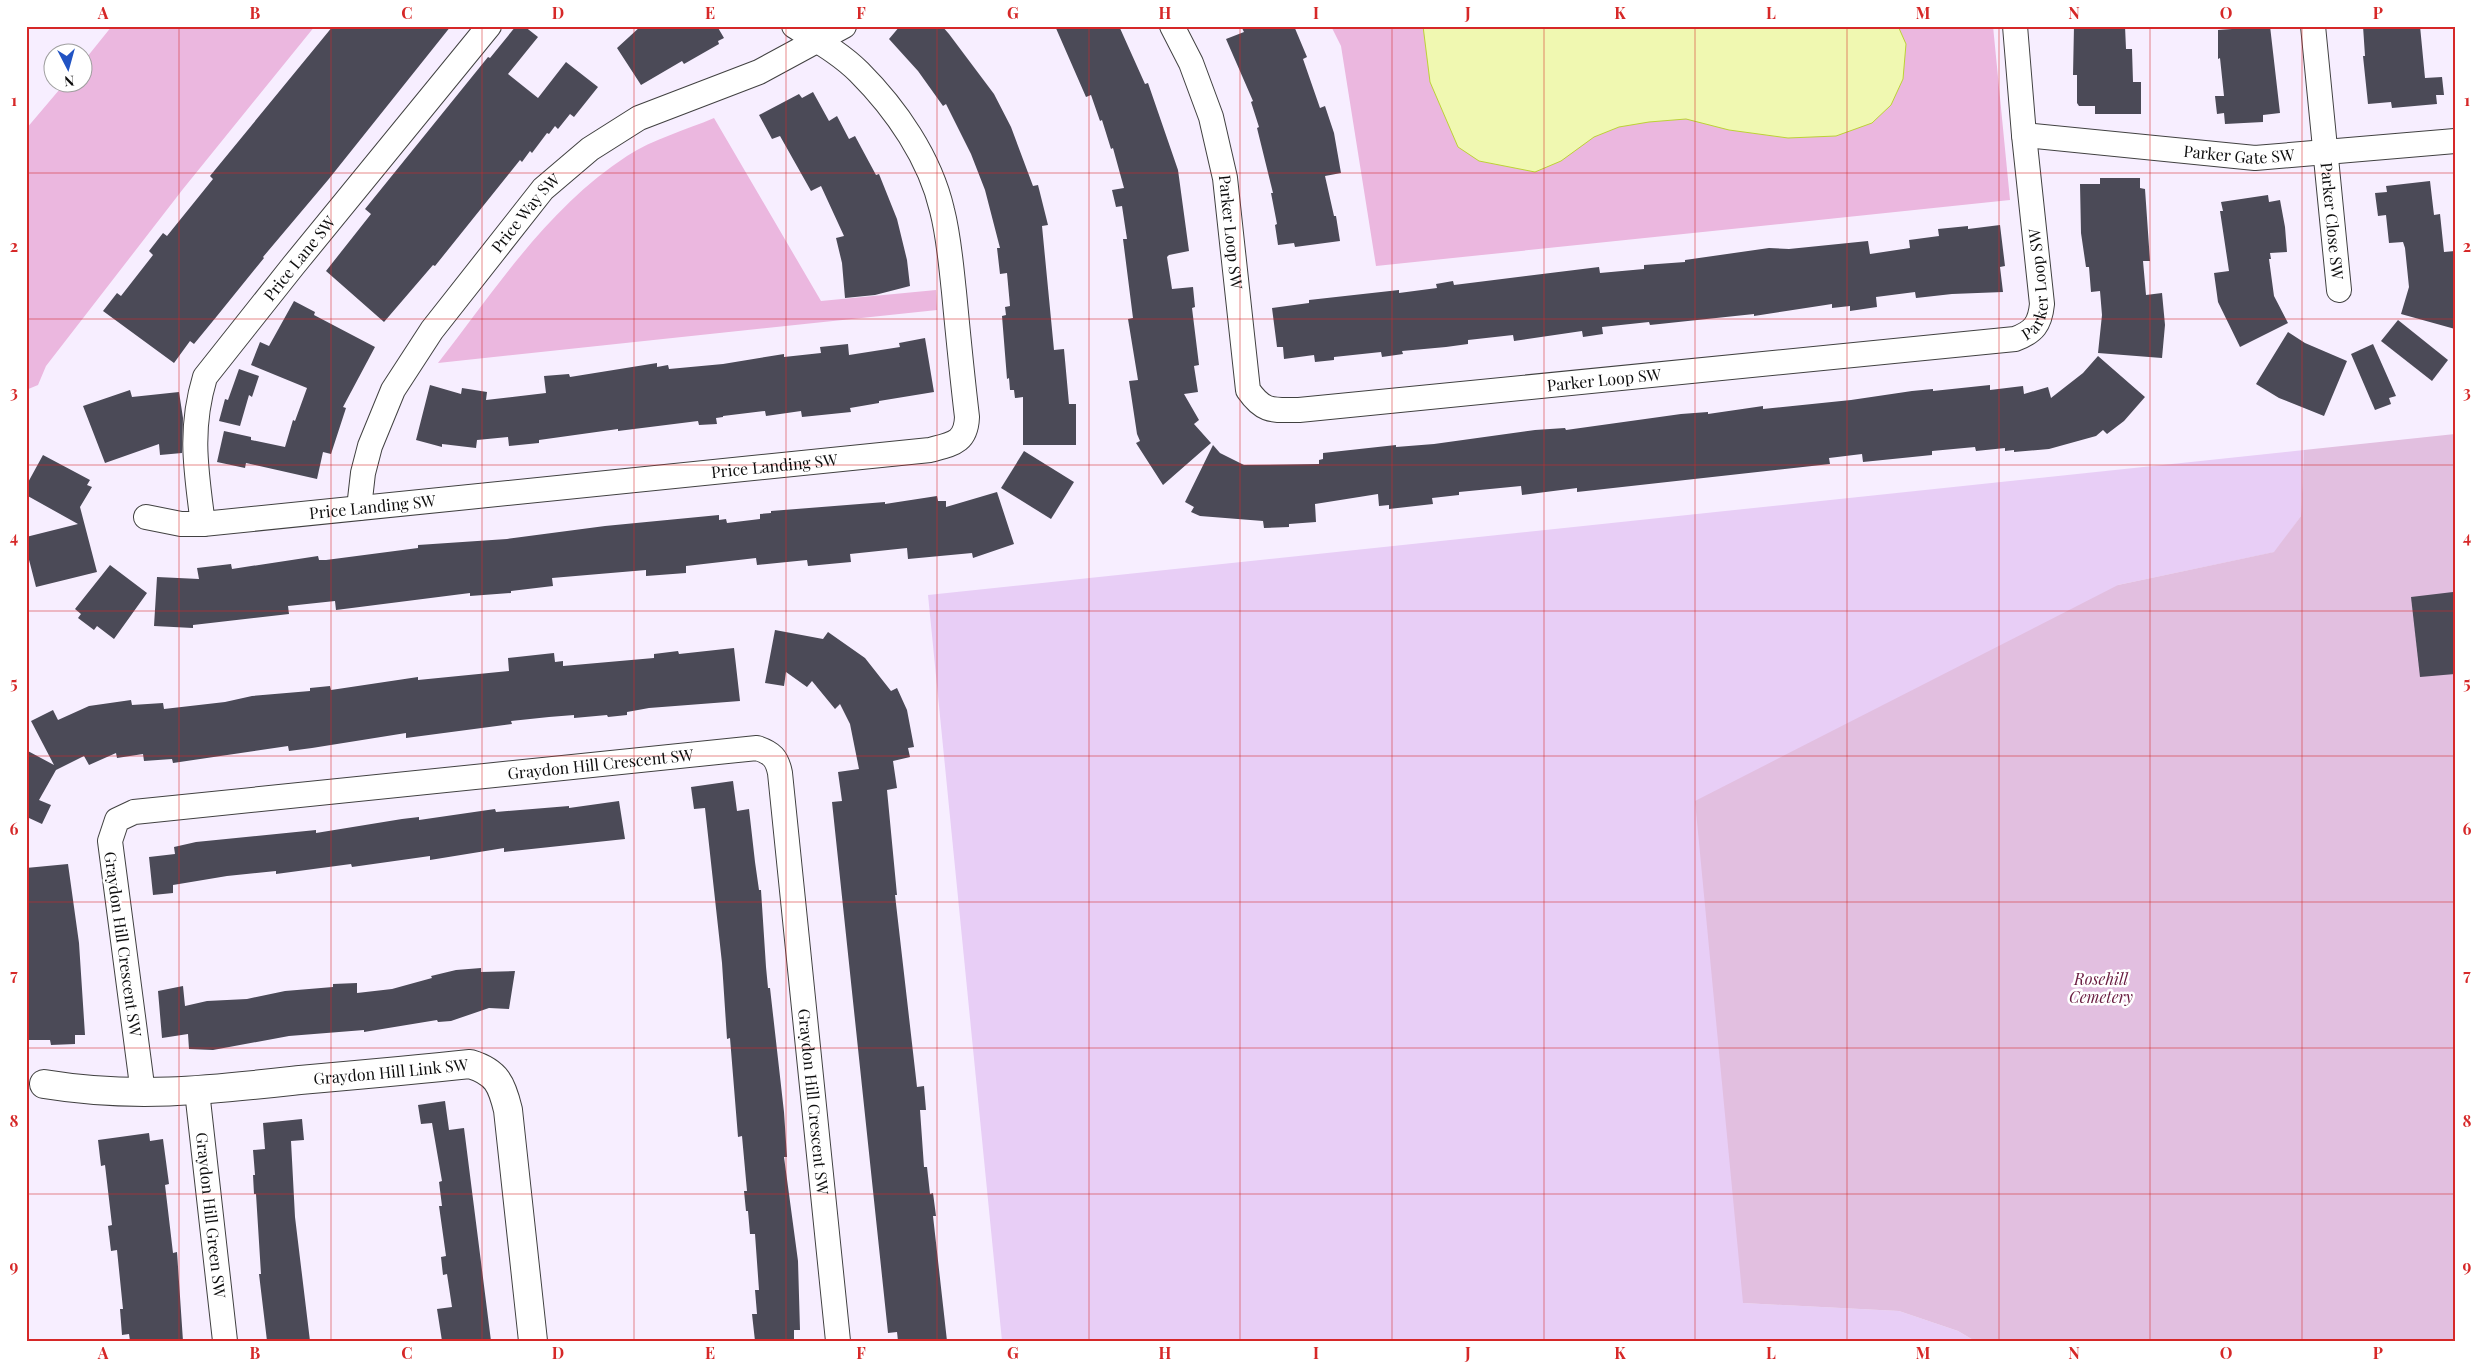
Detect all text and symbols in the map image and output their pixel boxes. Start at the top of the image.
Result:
text: A [97,2,109,23]
text: B [250,2,261,23]
text: C [401,2,413,23]
text: D [552,2,564,23]
text: E [705,2,715,23]
text: F [856,2,866,23]
text: G [1007,2,1019,23]
text: H [1159,2,1172,23]
text: I [1313,2,1319,23]
text: J [1464,2,1471,23]
text: K [1614,2,1626,23]
text: L [1766,2,1776,23]
text: M [1916,2,1931,23]
text: N [2068,2,2080,23]
text: O [2220,2,2232,23]
text: P [2373,2,2383,23]
north arrow [42,42,92,92]
text: N [63,71,75,91]
text: 1 [11,89,17,110]
text: 1 [2464,89,2470,110]
street label: Parker Gate SW [2183,140,2296,168]
street label: Parker Close SW [2316,161,2349,281]
street label: Price Way SW [486,168,564,257]
street label: Parker Loop SW [1215,174,1248,291]
street label: Price Lane SW [259,211,340,305]
street label: Parker Loop SW [2017,227,2052,344]
text: 2 [10,235,18,256]
text: 2 [2463,235,2471,256]
street label: Parker Loop SW [1546,363,1662,395]
text: 3 [10,381,18,402]
text: 3 [2463,381,2471,402]
street label: Price Landing SW [710,448,839,482]
street label: Price Landing SW [308,489,437,523]
text: 4 [10,526,18,547]
text: 4 [2463,526,2471,547]
text: 5 [10,672,18,693]
text: 5 [2463,672,2471,693]
street label: Graydon Hill Crescent SW [506,744,695,784]
text: 6 [10,818,19,839]
text: 6 [2463,818,2472,839]
street label: Graydon Hill Crescent SW [100,850,147,1038]
text: 7 [10,964,18,985]
text: 7 [2463,964,2471,985]
park label: Rosehill Cemetery [2069,968,2133,1007]
street label: Graydon Hill Crescent SW [794,1008,834,1196]
street label: Graydon Hill Link SW [312,1053,469,1089]
text: 8 [10,1110,19,1131]
text: 8 [2463,1110,2472,1131]
street label: Graydon Hill Green SW [192,1131,231,1300]
text: 9 [10,1255,19,1276]
text: 9 [2463,1255,2472,1276]
text: A [97,1342,109,1363]
text: B [250,1342,261,1363]
text: C [401,1342,413,1363]
text: D [552,1342,564,1363]
text: E [705,1342,715,1363]
text: F [856,1342,866,1363]
text: G [1007,1342,1019,1363]
text: H [1159,1342,1172,1363]
text: I [1313,1342,1319,1363]
text: J [1464,1342,1471,1363]
text: K [1614,1342,1626,1363]
text: L [1766,1342,1776,1363]
text: M [1916,1342,1931,1363]
text: N [2068,1342,2080,1363]
text: O [2220,1342,2232,1363]
text: P [2373,1342,2383,1363]

